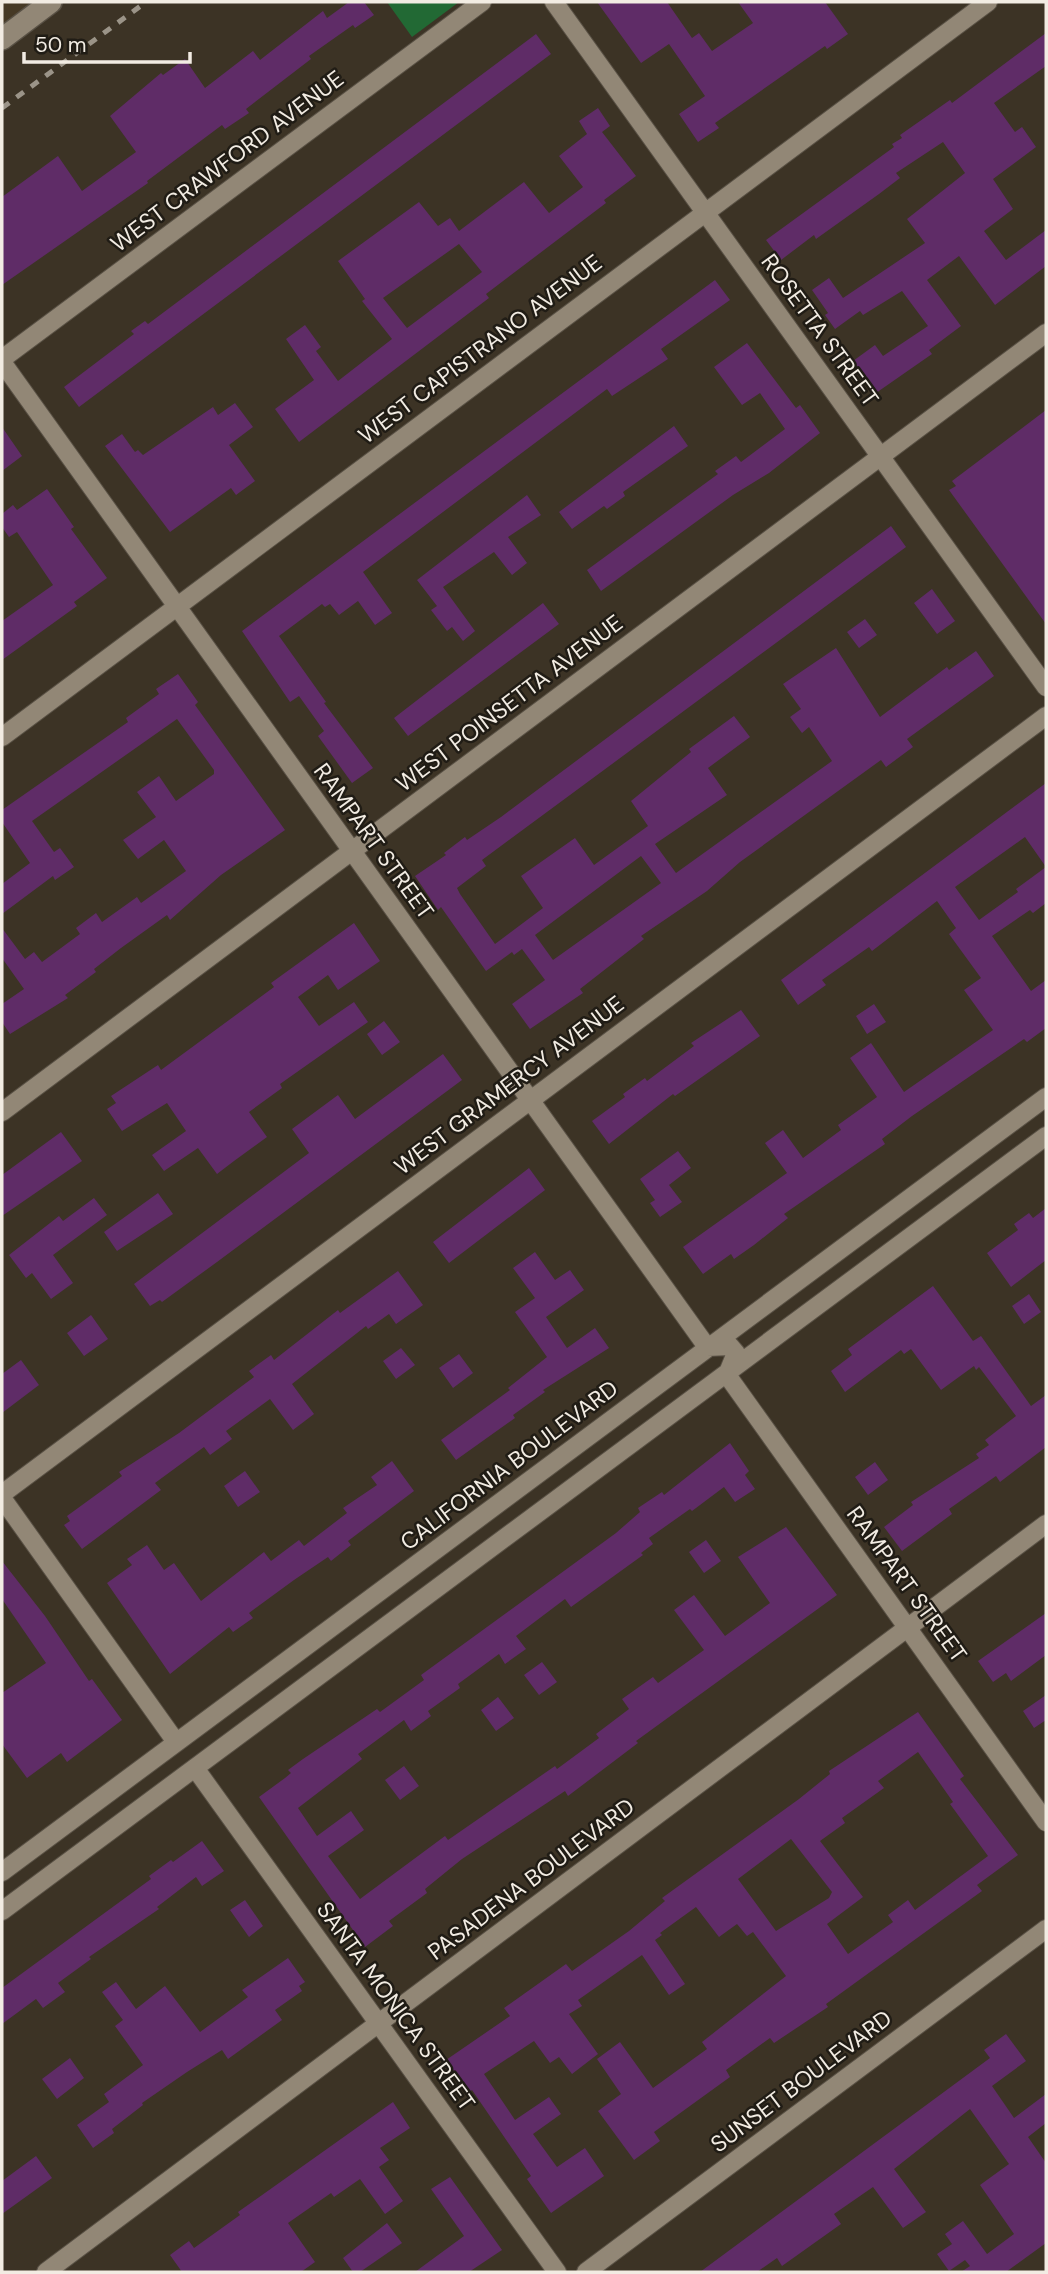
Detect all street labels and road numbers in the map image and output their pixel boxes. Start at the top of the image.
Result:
street label: WEST CRAWFORD AVENUE [104,63,350,259]
street label: WEST CAPISTRANO AVENUE [352,248,608,450]
street label: ROSETTA STREET [754,248,886,412]
street label: WEST POINSETTA AVENUE [389,608,629,798]
street label: RAMPART STREET [307,757,441,925]
street label: WEST GRAMERCY AVENUE [388,989,630,1181]
street label: CALIFORNIA BOULEVARD [394,1373,624,1557]
street label: RAMPART STREET [840,1500,974,1668]
street label: PASADENA BOULEVARD [422,1791,640,1967]
street label: SANTA MONICA STREET [310,1896,482,2117]
street label: SUNSET BOULEVARD [704,2003,898,2159]

